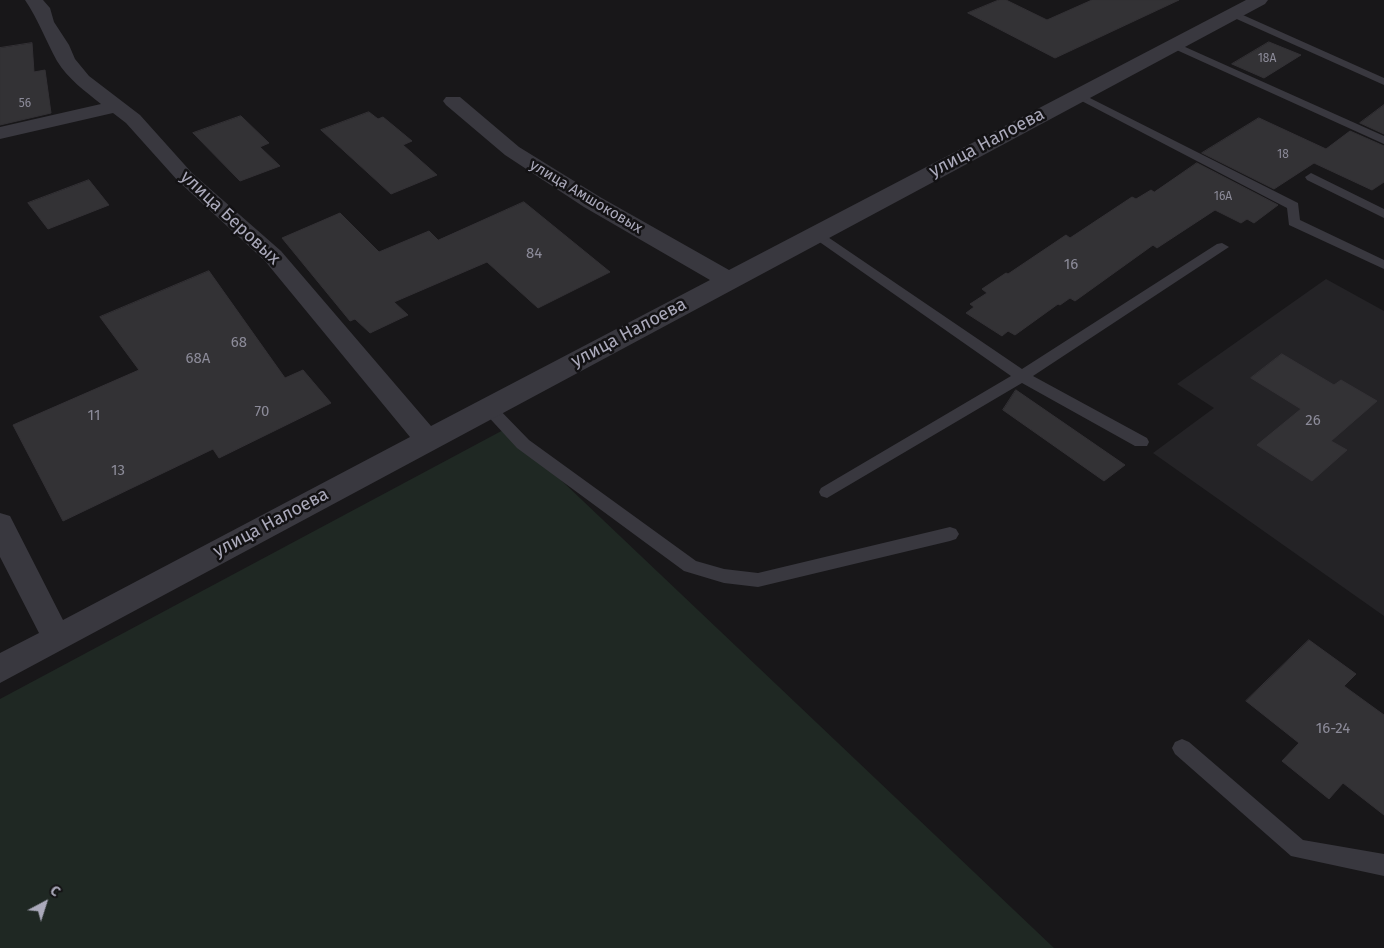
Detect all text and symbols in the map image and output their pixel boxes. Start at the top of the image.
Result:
house number: 18А [1258,52,1276,66]
house number: 56 [19,97,31,111]
street label: улица Налоева [926,104,1048,182]
house number: 18 [1277,148,1289,162]
street label: улица Амшоковых [526,156,646,238]
street label: улица Беровых [176,166,284,270]
house number: 16А [1214,190,1232,204]
house number: 84 [526,245,542,263]
house number: 16 [1064,256,1078,274]
street label: улица Налоева [568,294,690,372]
house number: 68 [231,334,247,352]
house number: 68А [186,350,210,368]
house number: 70 [255,403,269,421]
house number: 11 [88,407,100,425]
house number: 26 [1305,412,1321,430]
house number: 13 [111,462,125,480]
street label: улица Налоева [210,484,332,562]
house number: 16-24 [1316,720,1350,738]
north arrow [20,878,70,928]
text: С [46,882,64,900]

